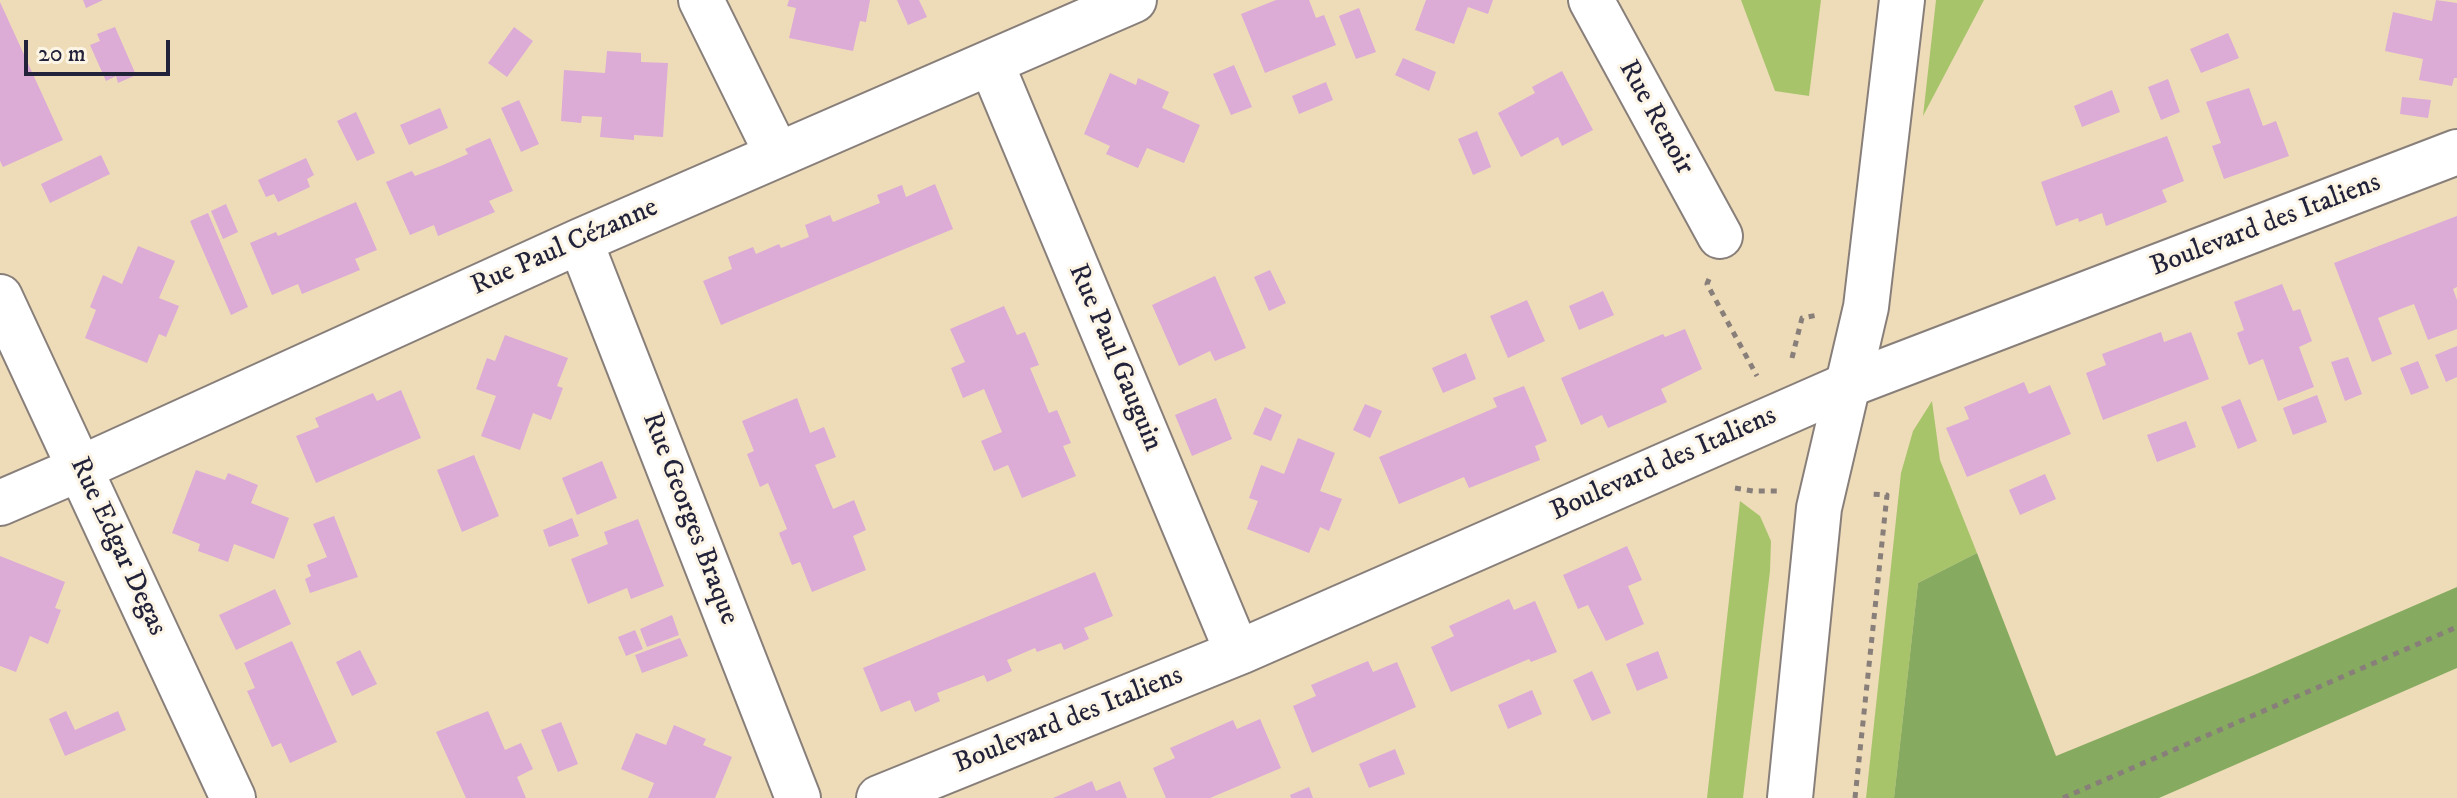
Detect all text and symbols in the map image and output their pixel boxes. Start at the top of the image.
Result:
scale bar [28,24,174,74]
text: 20 m [38,39,86,69]
street label: Rue Renoir [1610,55,1700,181]
street label: Boulevard des Italiens [2146,167,2386,285]
street label: Rue Paul Cézanne [466,192,664,304]
street label: Rue Paul Gauguin [1059,259,1169,457]
street label: Boulevard des Italiens [1546,400,1782,530]
street label: Rue Georges Braque [633,408,745,630]
street label: Rue Edgar Degas [61,453,173,641]
street label: Boulevard des Italiens [950,660,1188,782]

